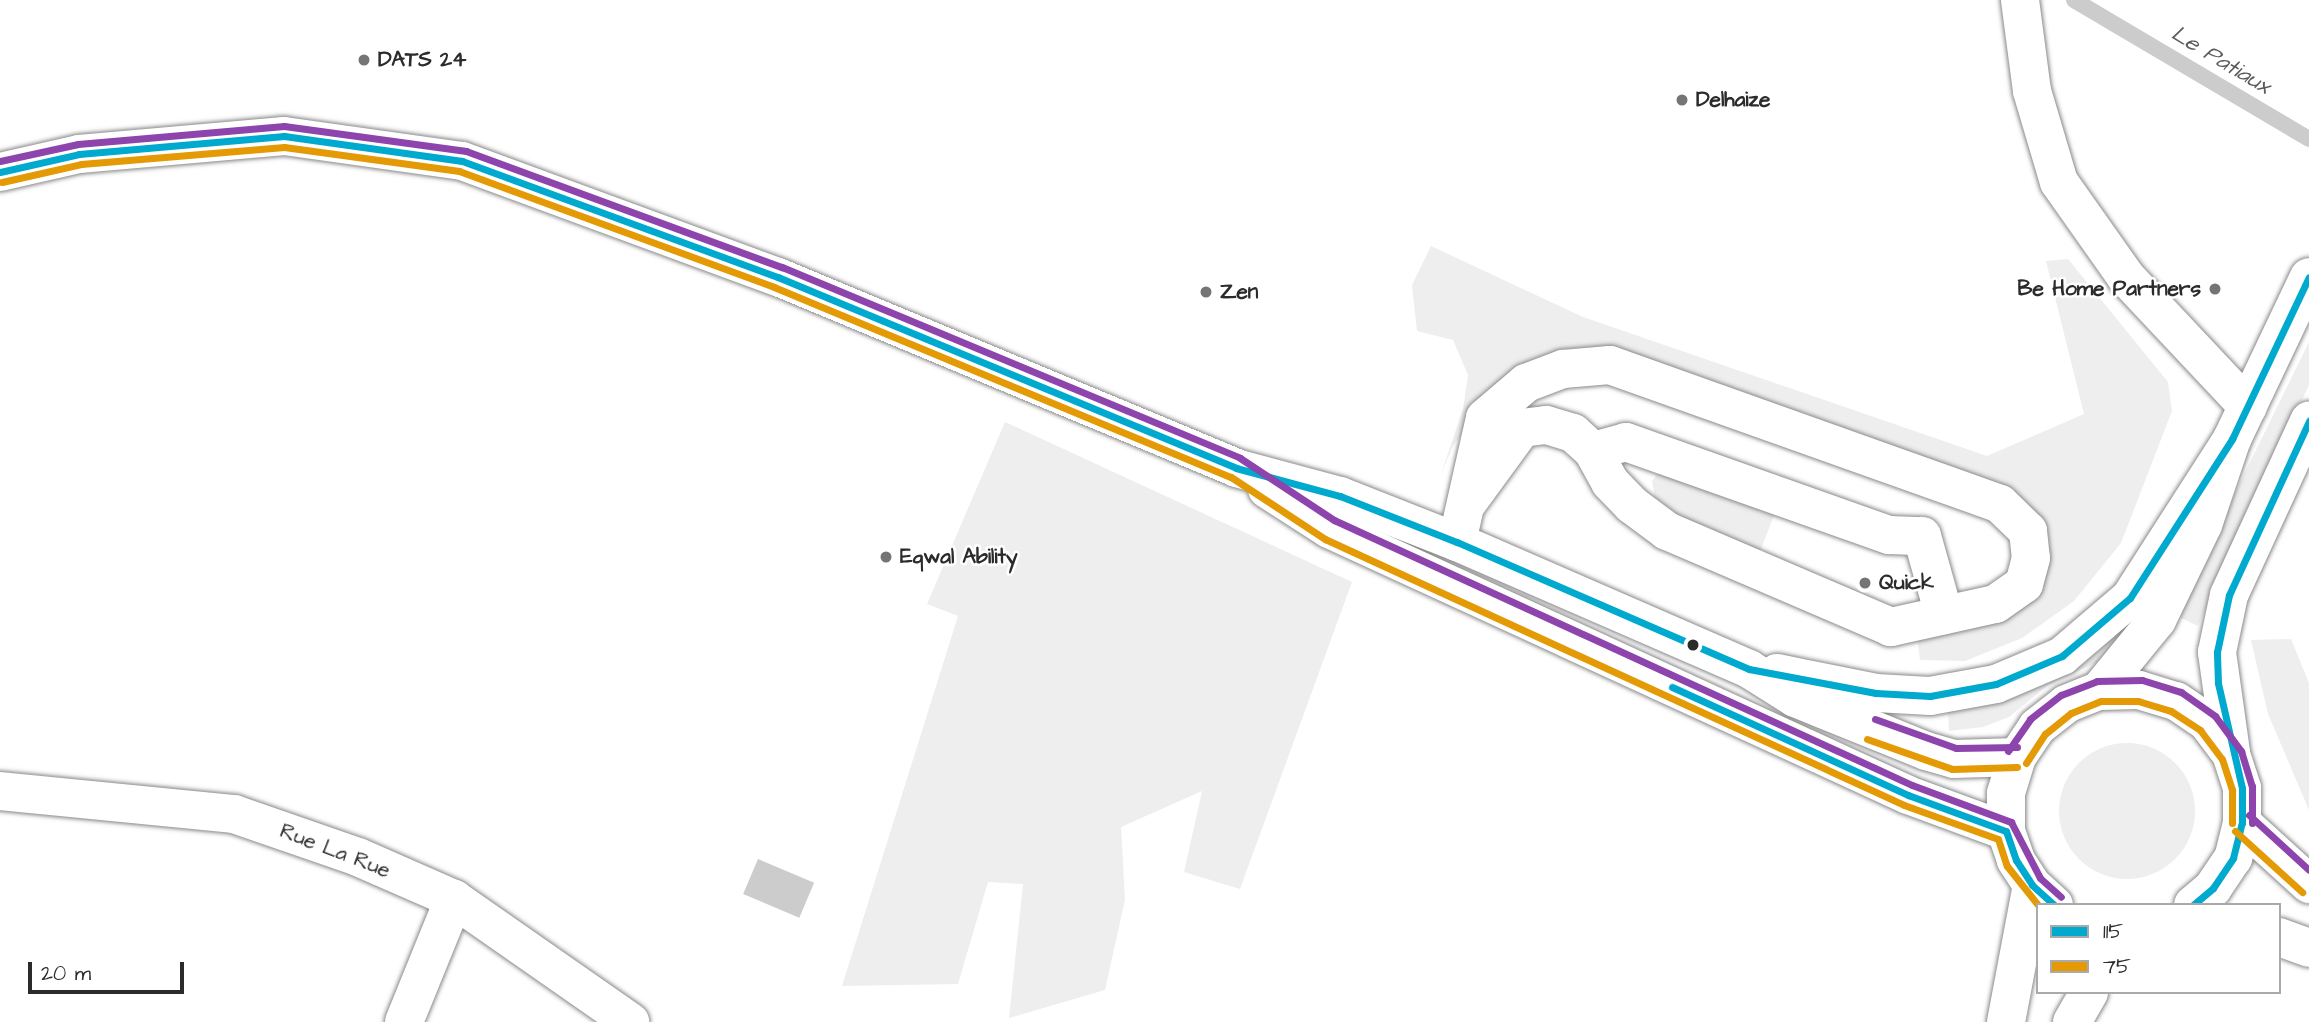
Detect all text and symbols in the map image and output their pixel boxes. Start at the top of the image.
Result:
water label: Le Patiaux [2166,20,2276,100]
place label: DATS 24 [378,47,466,73]
marker: DATS 24 [356,52,372,68]
place label: Delhaize [1696,87,1770,113]
marker: Delhaize [1674,92,1690,108]
place label: Be Home Partners [2018,276,2201,302]
place label: Zen [1220,279,1258,305]
marker: Be Home Partners [2207,281,2223,297]
marker: Zen [1198,284,1214,300]
place label: Eqwal Ability [900,544,1018,570]
marker: Eqwal Ability [878,549,894,565]
place label: Quick [1879,570,1934,596]
marker: Quick [1857,575,1873,591]
unlabelled marker [1686,638,1700,652]
street label: Rue La Rue [276,818,394,884]
legend [2036,903,2281,994]
text: 115 [2103,917,2123,946]
scale bar [32,948,187,992]
text: 75 [2103,952,2131,981]
text: 20 m [41,959,91,988]

